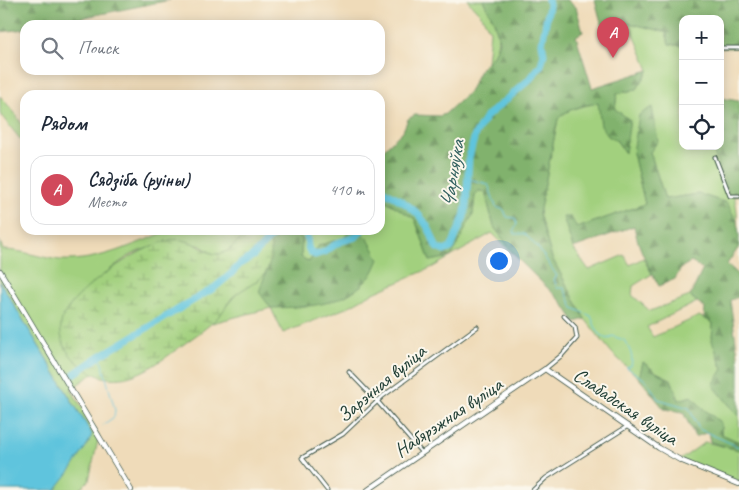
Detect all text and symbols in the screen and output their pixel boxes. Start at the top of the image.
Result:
map controls [679,15,724,150]
button: + [679,15,724,60]
pin: A [597,17,629,58]
search box [20,20,385,75]
icon: search [38,34,66,62]
text: Поиск [78,36,118,60]
button: − [679,60,724,105]
button: locate [679,105,724,150]
text: Рядом [40,110,87,136]
water label: Чарняўка [434,137,470,209]
text: Сядзіба (руіны) [88,168,190,192]
text: A [53,180,61,200]
text: 410 m [330,180,364,200]
text: Место [88,192,126,212]
your location [486,248,512,274]
street label: Зарэчная вуліца [332,338,432,428]
street label: Слабадская вуліца [569,362,684,451]
street label: Набярэжная вуліца [389,371,508,463]

